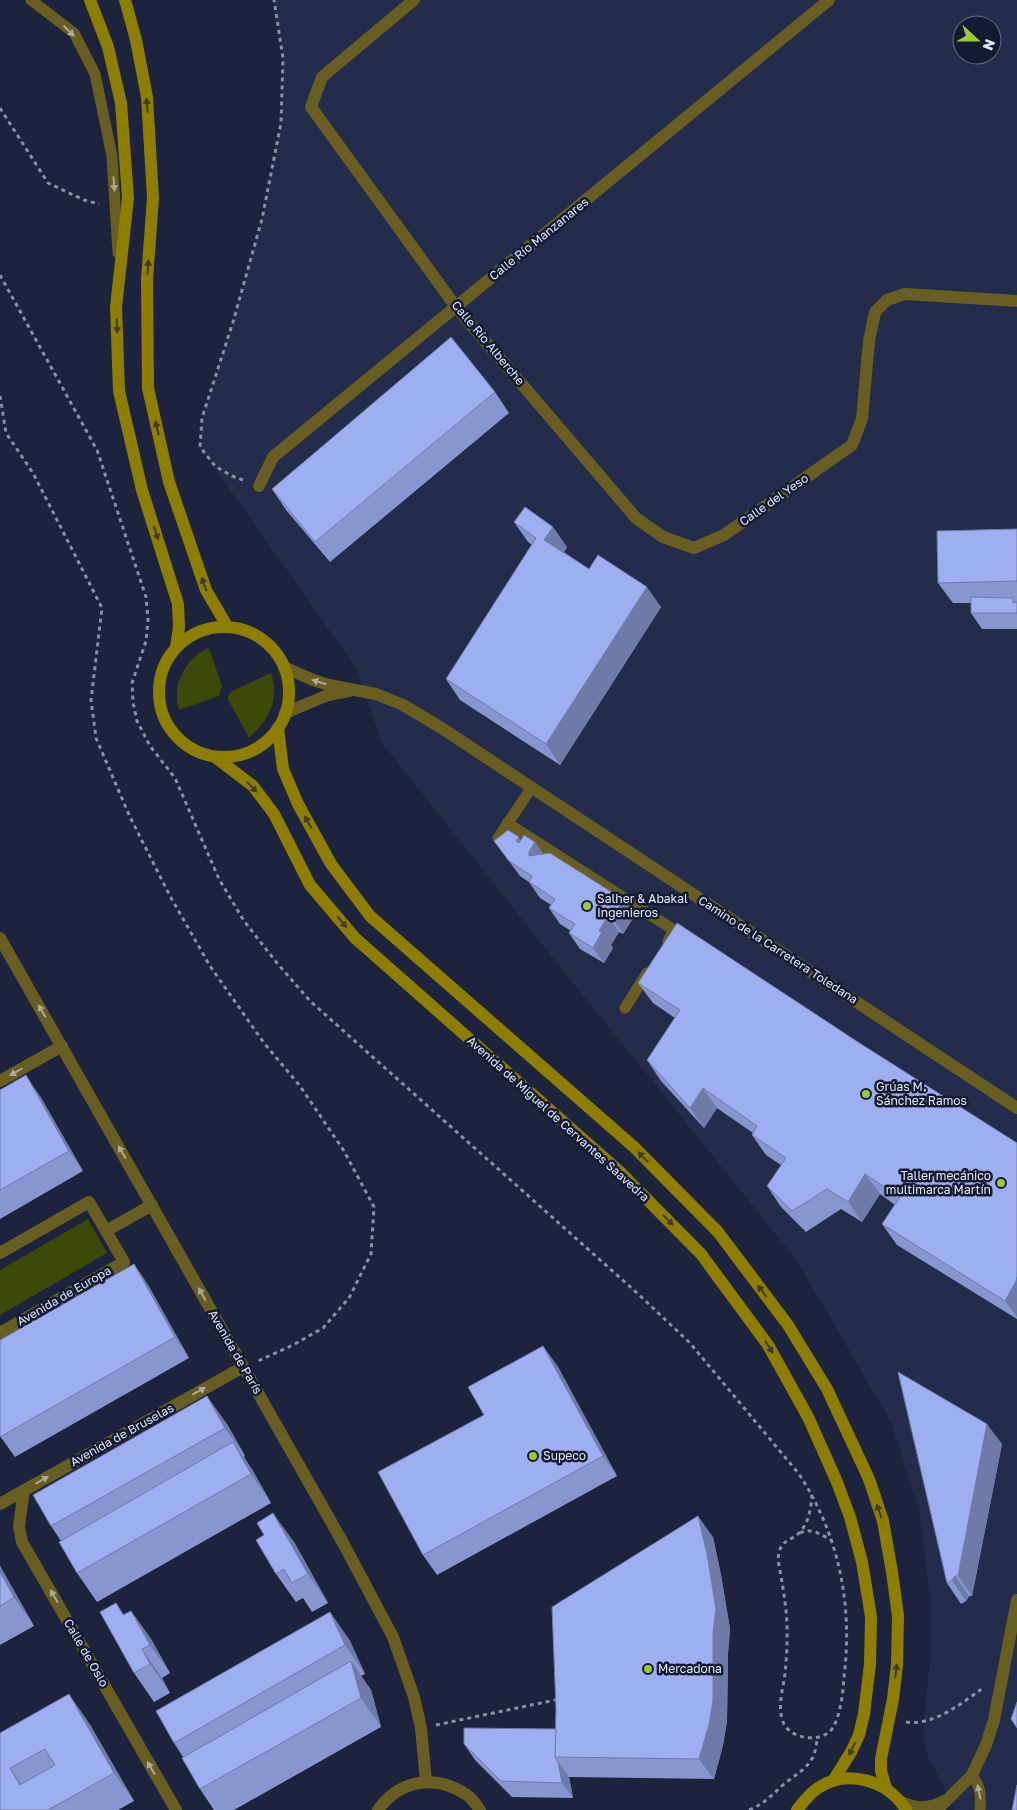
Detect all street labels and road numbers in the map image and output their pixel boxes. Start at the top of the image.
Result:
street label: Calle Río Manzanares [486,194,591,283]
street label: Calle Río Alberche [449,297,528,388]
street label: Calle del Yeso [736,470,811,529]
street label: Camino de la Carretera Toledana [696,892,861,1007]
street label: Avenida de Miguel de Cervantes Saavedra [464,1033,653,1205]
street label: Avenida de Europa [14,1262,114,1329]
street label: Avenida de París [205,1307,266,1396]
street label: Avenida de Bruselas [67,1400,176,1469]
street label: Calle de Oslo [61,1616,112,1689]

